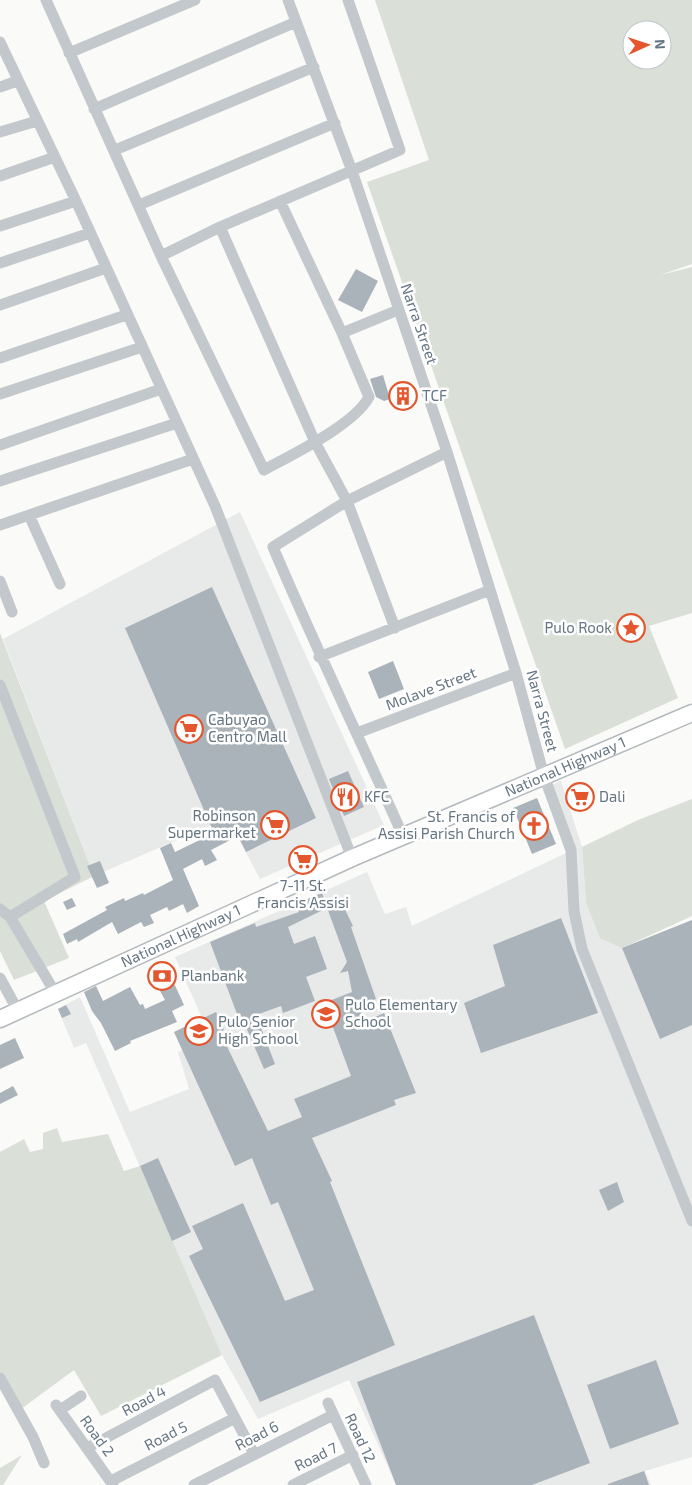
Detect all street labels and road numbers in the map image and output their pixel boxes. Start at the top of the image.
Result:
street label: Narra Street [398,281,442,367]
street label: Molave Street [383,662,479,714]
street label: Narra Street [523,668,563,754]
street label: National Highway 1 [502,732,628,800]
street label: National Highway 1 [118,900,243,970]
street label: Road 4 [119,1381,169,1419]
street label: Road 12 [342,1410,380,1465]
street label: Road 2 [77,1411,119,1459]
street label: Road 5 [141,1417,190,1454]
street label: Road 6 [232,1417,281,1454]
street label: Road 7 [291,1438,340,1474]

